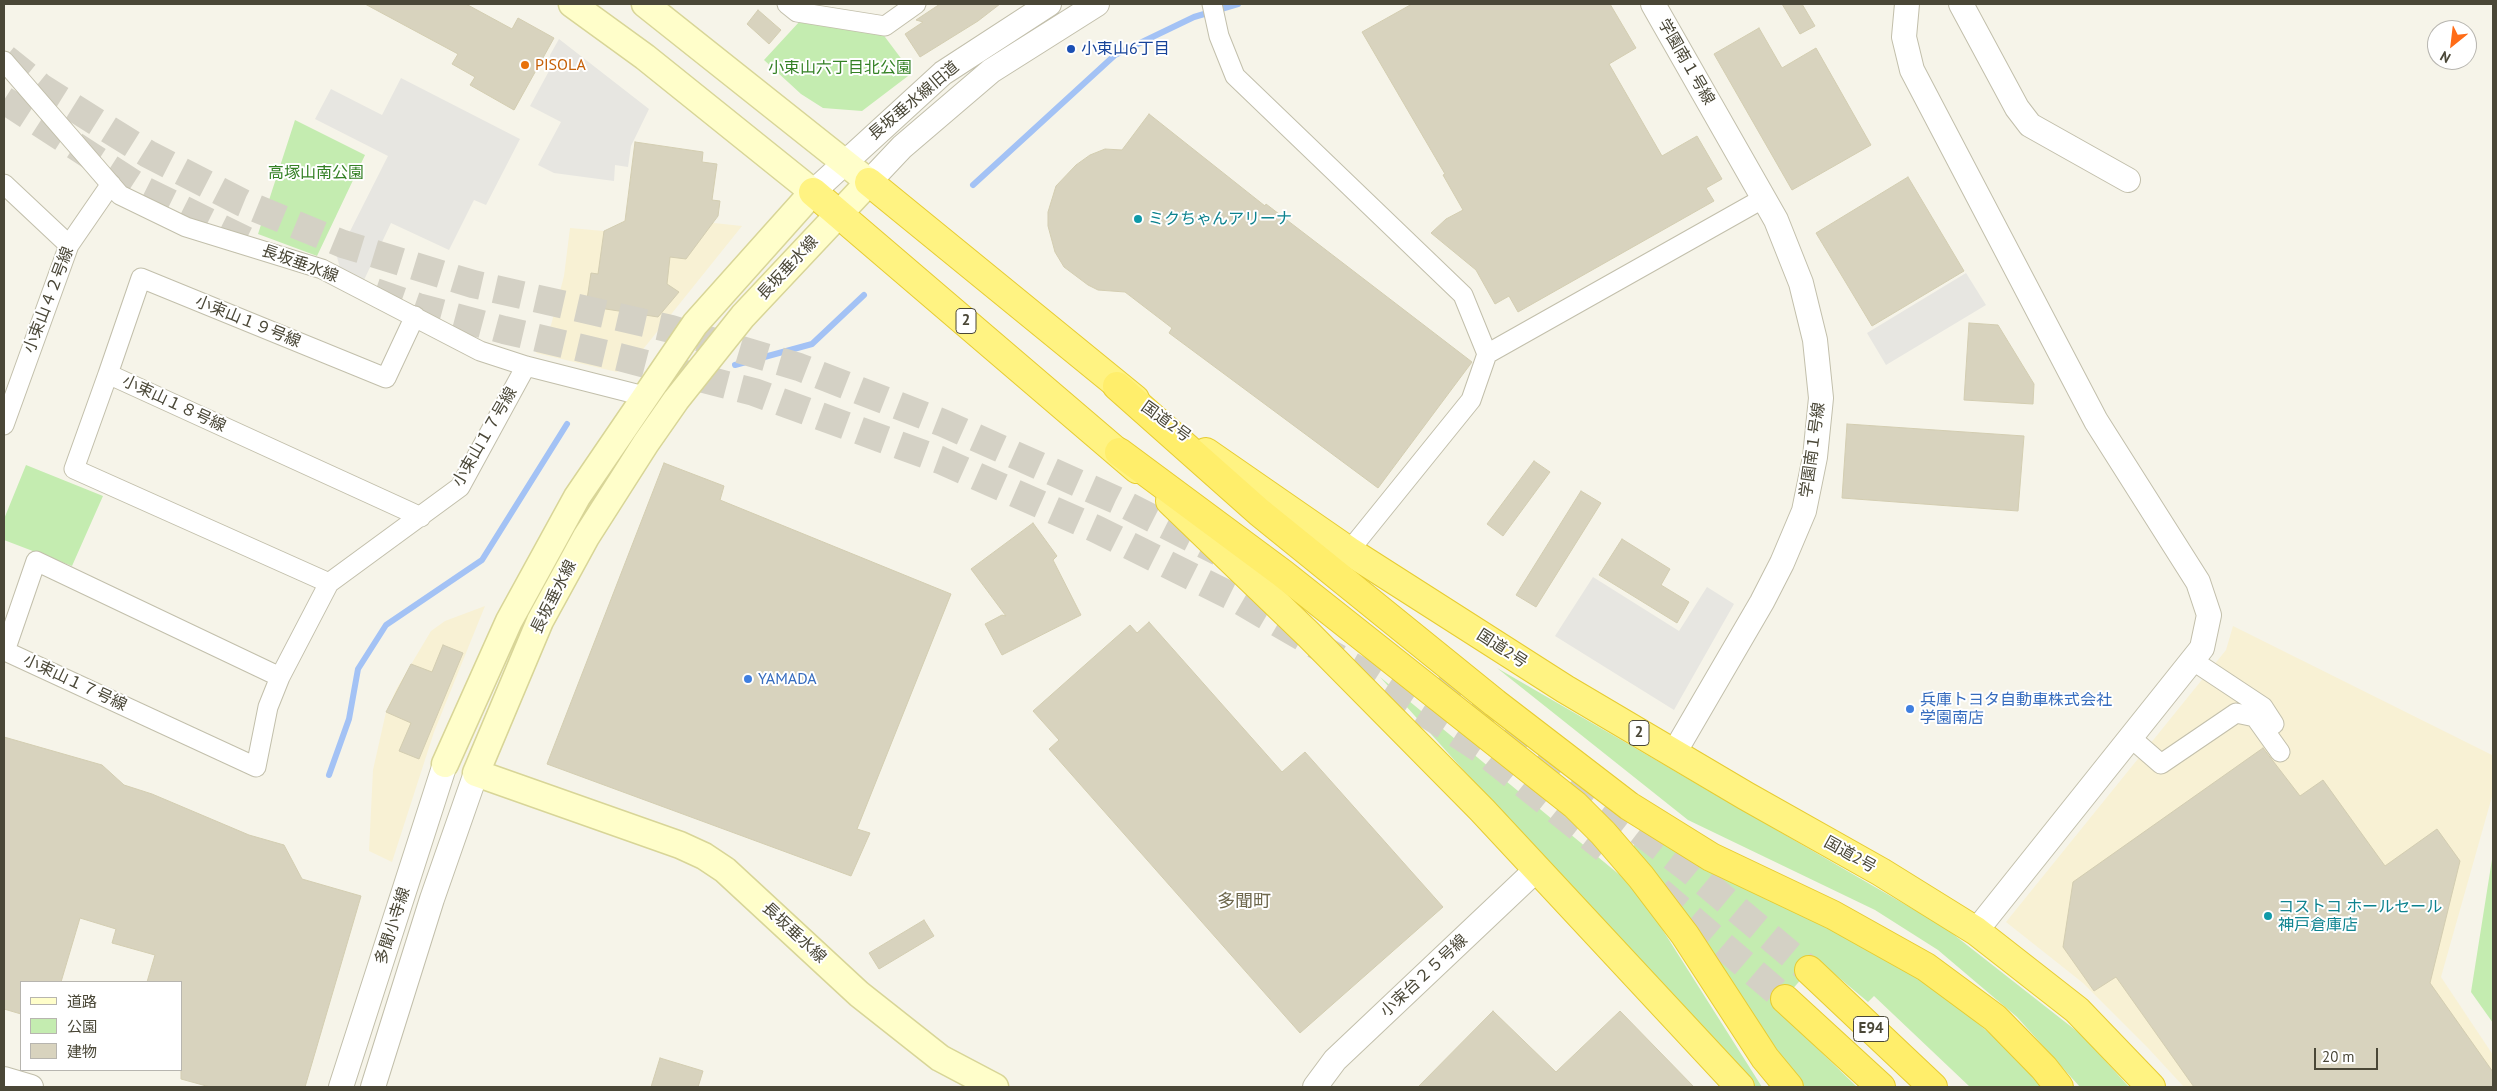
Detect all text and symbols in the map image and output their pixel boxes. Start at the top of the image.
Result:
street label: 学園南１号線 [1654,16,1718,108]
north arrow [2427,20,2477,70]
place label: 小束山6丁目 [1081,39,1170,59]
marker: 小束山6丁目 [1065,43,1077,55]
text: N [2437,47,2454,67]
place label: PISOLA [535,55,586,75]
park label: 小束山六丁目北公園 [768,58,912,78]
street label: 長坂垂水線旧道 [865,58,963,144]
marker: PISOLA [519,59,531,71]
park label: 高塚山南公園 [268,163,364,183]
place label: ミクちゃんアリーナ [1148,209,1292,229]
marker: ミクちゃんアリーナ [1132,213,1144,225]
street label: 長坂垂水線 [754,232,822,304]
street label: 長坂垂水線 [259,241,341,287]
street label: 小束山４２号線 [20,244,78,356]
street label: 小束山１９号線 [192,292,304,352]
road number: 2 [956,308,976,334]
street label: 小束山１８号線 [119,372,229,436]
street label: 小束山１７号線 [449,384,521,490]
street label: 国道2号 [1137,398,1195,446]
street label: 学園南１号線 [1797,401,1829,499]
street label: 長坂垂水線 [527,557,581,637]
street label: 国道2号 [1473,626,1531,672]
street label: 小束山１７号線 [20,651,130,715]
place label: YAMADA [758,669,817,689]
marker: YAMADA [742,673,754,685]
place label: 兵庫トヨタ自動車株式会社 学園南店 [1920,690,2112,728]
marker: 兵庫トヨタ自動車株式会社 学園南店 [1904,703,1916,715]
road number: 2 [1629,720,1649,746]
street label: 国道2号 [1821,833,1879,877]
street label: 多聞小寺線 [372,885,414,967]
district label: 多聞町 [1217,891,1271,913]
place label: コストコ ホールセール 神戸倉庫店 [2278,897,2442,935]
street label: 長坂垂水線 [758,899,830,967]
marker: コストコ ホールセール 神戸倉庫店 [2262,910,2274,922]
street label: 小束台２５号線 [1376,931,1472,1021]
legend [20,981,182,1071]
text: 道路 [67,992,97,1011]
road number: E94 [1854,1016,1888,1042]
text: 公園 [67,1017,97,1036]
scale bar [2317,1038,2381,1070]
text: 建物 [67,1042,97,1061]
text: 20 m [2322,1047,2355,1066]

